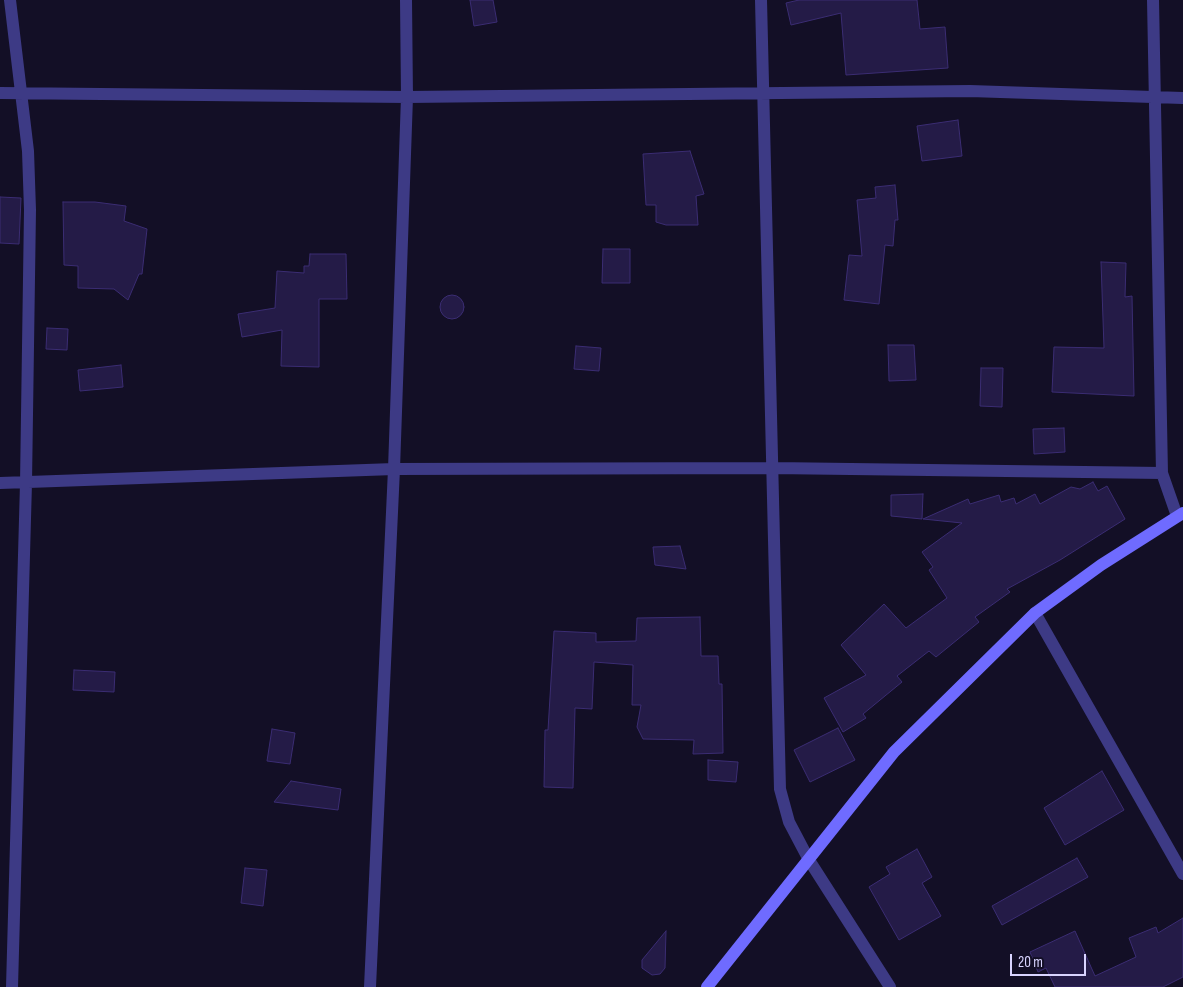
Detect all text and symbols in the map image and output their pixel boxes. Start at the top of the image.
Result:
scale bar [1013,944,1089,976]
text: 20 m [1018,953,1043,972]

